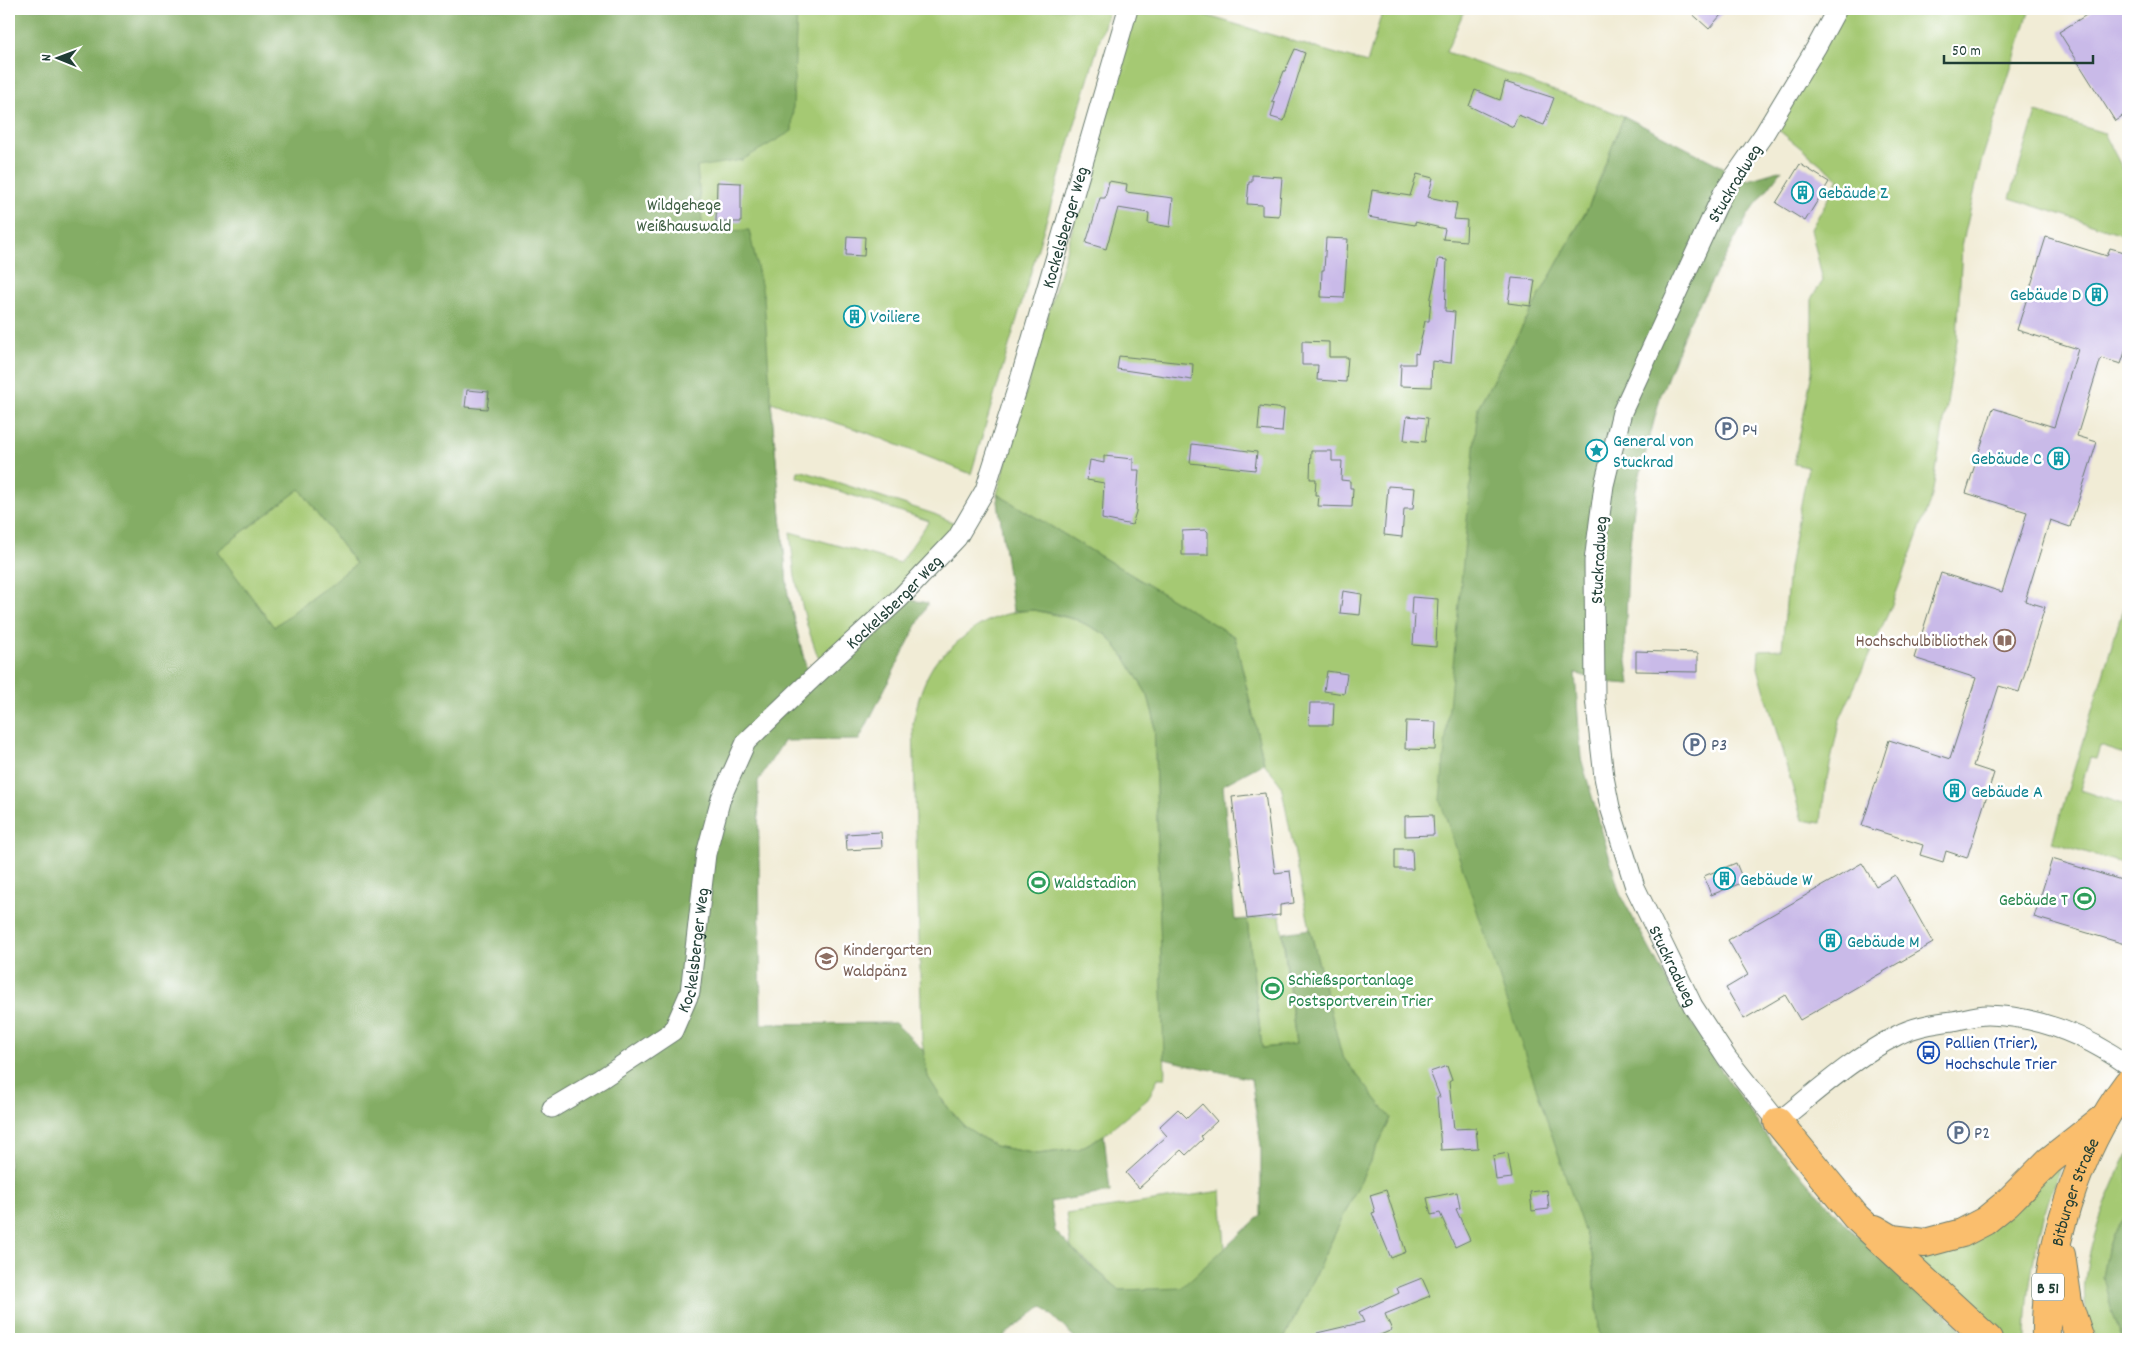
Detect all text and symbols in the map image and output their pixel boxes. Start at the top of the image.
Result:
north arrow [32,32,82,82]
scale bar [1944,32,2093,64]
text: 50 m [1952,41,1981,63]
text: N [37,54,57,61]
street label: Stuckradweg [1703,140,1770,228]
street label: Kockelsberger Weg [1037,164,1096,292]
building icon: Gebäude Z [1790,180,1814,204]
place label: Gebäude Z [1818,182,1888,207]
park label: Wildgehege Weißhauswald [637,194,731,240]
building icon: Gebäude D [2085,282,2109,306]
place label: Gebäude D [2010,284,2081,309]
building icon: Voiliere [842,304,866,328]
place label: Voiliere [870,306,920,331]
parking icon: P4 [1714,417,1738,441]
place label: P4 [1742,419,1758,444]
place label: General von Stuckrad [1613,430,1694,476]
place icon: General von Stuckrad [1585,438,1609,462]
building icon: Gebäude C [2046,446,2070,470]
place label: Gebäude C [1971,448,2042,473]
street label: Stuckradweg [1586,515,1615,605]
street label: Kockelsberger Weg [842,551,949,656]
library icon: Hochschulbibliothek [1992,628,2016,652]
place label: Hochschulbibliothek [1856,630,1988,655]
parking icon: P3 [1683,732,1707,756]
place label: P3 [1711,734,1727,759]
building icon: Gebäude A [1943,779,1967,803]
place label: Gebäude A [1971,781,2043,806]
building icon: Gebäude W [1712,867,1736,891]
place label: Gebäude W [1740,869,1813,894]
sports icon: Waldstadion [1026,870,1050,894]
place label: Waldstadion [1054,872,1136,897]
street label: Kockelsberger Weg [672,886,717,1017]
sports icon: Gebäude T [2072,887,2096,911]
place label: Gebäude T [1999,889,2068,914]
street label: Stuckradweg [1641,922,1702,1012]
building icon: Gebäude M [1819,929,1843,953]
place label: Gebäude M [1847,931,1920,956]
place label: Kindergarten Waldpänz [843,939,932,985]
school or university icon: Kindergarten Waldpänz [815,947,839,971]
place label: Schießsportanlage Postsportverein Trier [1288,969,1433,1015]
sports icon: Schießsportanlage Postsportverein Trier [1260,977,1284,1001]
place label: Pallien (Trier), Hochschule Trier [1945,1032,2057,1078]
bus stop icon: Pallien (Trier), Hochschule Trier [1917,1040,1941,1064]
parking icon: P2 [1946,1120,1970,1144]
place label: P2 [1974,1122,1990,1147]
street label: Bitburger Straße [2046,1134,2107,1249]
road number: B 51 [2032,1274,2064,1300]

